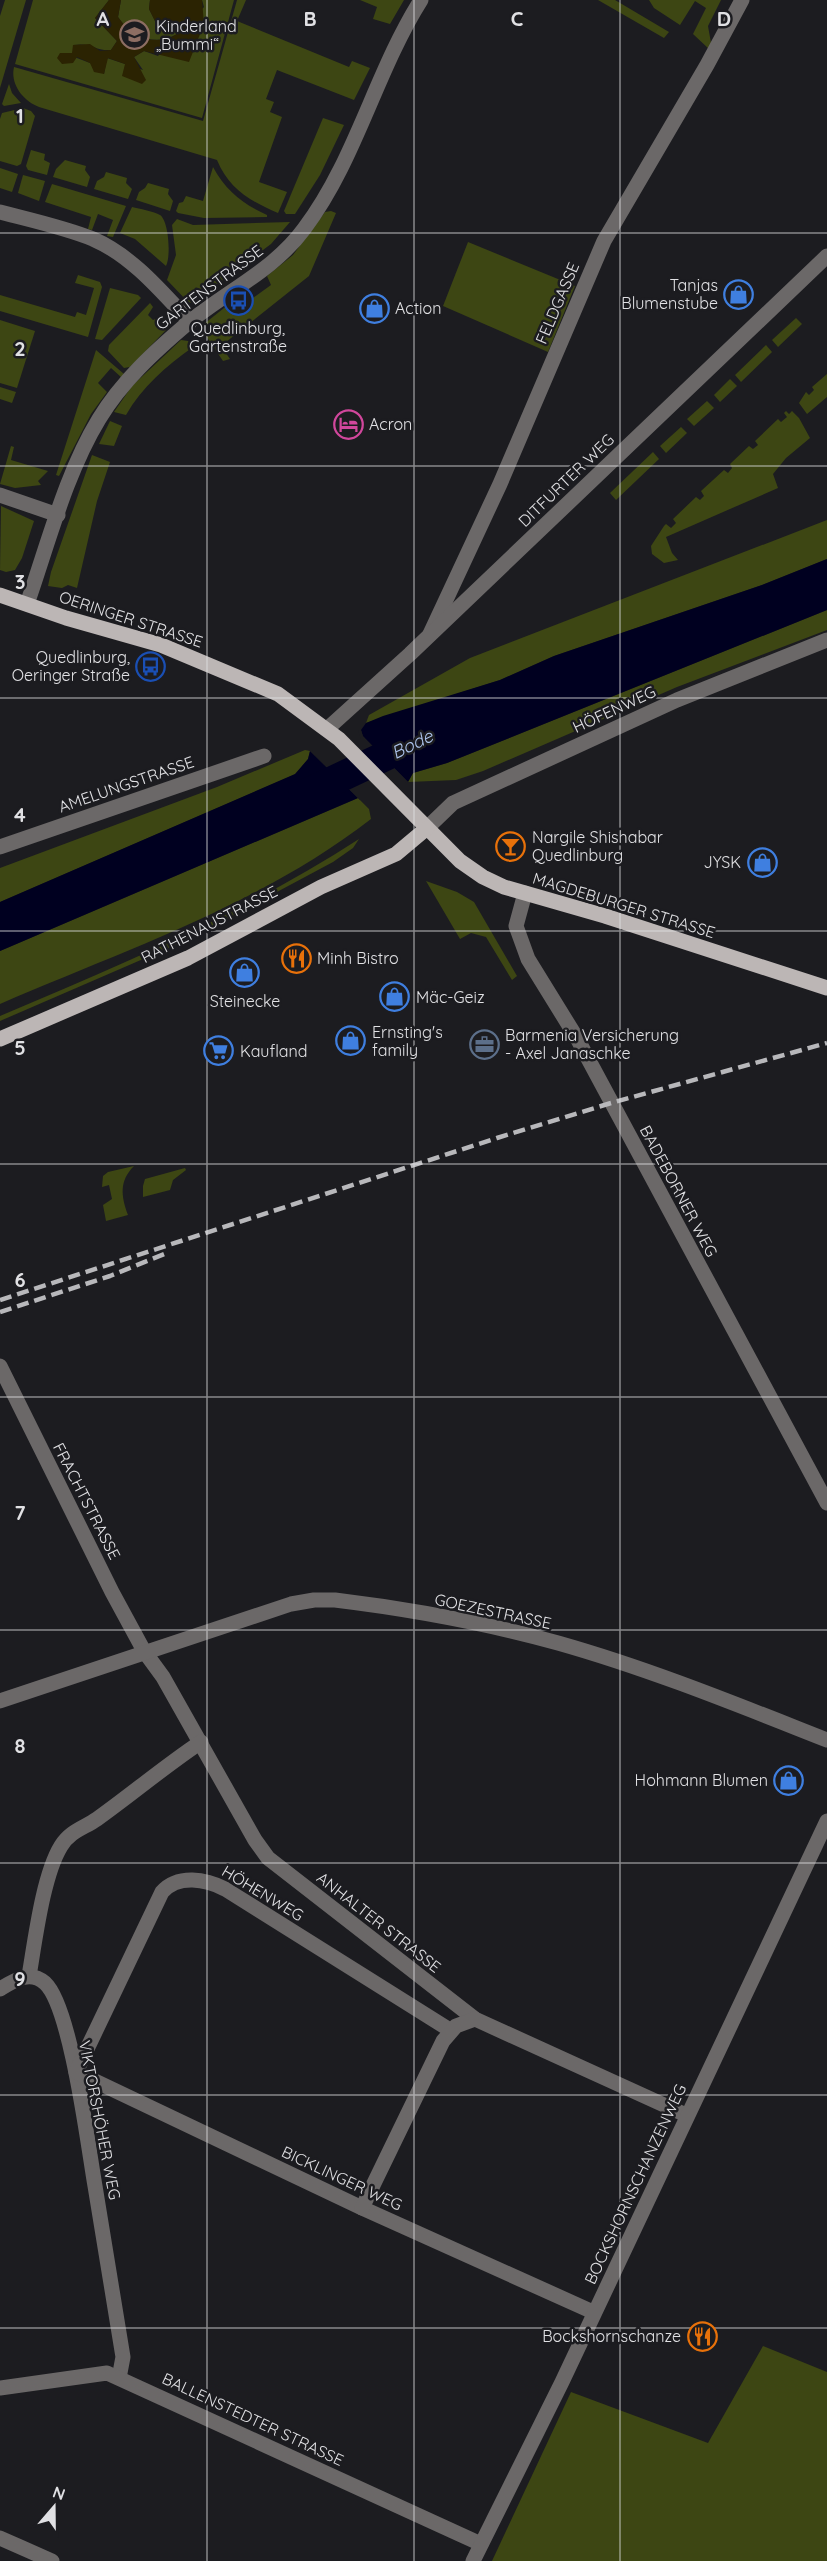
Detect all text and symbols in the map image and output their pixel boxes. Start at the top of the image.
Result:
text: A [97,6,110,31]
text: B [303,6,317,31]
text: C [511,6,524,31]
text: D [717,6,731,31]
place label: Kinderland „Bummi“ [156,16,237,54]
school or university icon: Kinderland „Bummi“ [119,19,151,51]
text: 1 [16,103,24,128]
street label: GARTENSTRASSE [151,240,267,334]
street label: FELDGASSE [531,259,583,347]
place label: Tanjas Blumenstube [621,275,718,313]
shop icon: Tanjas Blumenstube [723,278,755,310]
bus stop icon: Quedlinburg, Gartenstraße [222,284,254,316]
shop icon: Action [358,292,390,324]
place label: Action [395,298,441,318]
place label: Quedlinburg, Gartenstraße [189,318,287,356]
text: 2 [14,336,26,361]
hotel icon: Acron [332,408,364,440]
place label: Acron [369,414,412,434]
street label: DITFURTER WEG [514,429,618,531]
text: 3 [15,569,25,594]
street label: OERINGER STRASSE [57,586,205,652]
place label: Quedlinburg, Oeringer Straße [12,647,130,685]
bus stop icon: Quedlinburg, Oeringer Straße [135,650,167,682]
street label: HÖFENWEG [569,681,659,737]
water label: Bode [387,724,437,764]
street label: AMELUNGSTRASSE [56,751,196,817]
text: 4 [14,802,26,827]
place label: Nargile Shishabar Quedlinburg [532,827,663,865]
bar icon: Nargile Shishabar Quedlinburg [495,830,527,862]
shop icon: JYSK [746,846,778,878]
place label: JYSK [704,852,741,872]
street label: MAGDEBURGER STRASSE [530,868,718,942]
street label: RATHENAUSTRASSE [137,881,281,967]
restaurant icon: Minh Bistro [280,942,312,974]
place label: Minh Bistro [317,948,399,968]
shop icon: Steinecke [229,957,261,989]
shop icon: Mäc-Geiz [379,981,411,1013]
place label: Mäc-Geiz [416,987,485,1007]
place label: Steinecke [210,991,280,1011]
place label: Ernsting's family [372,1022,443,1060]
shop icon: Ernsting's family [335,1025,367,1057]
place label: Barmenia Versicherung - Axel Janaschke [505,1025,679,1063]
office icon: Barmenia Versicherung - Axel Janaschke [468,1028,500,1060]
text: 5 [14,1035,26,1060]
supermarket icon: Kaufland [203,1035,235,1067]
place label: Kaufland [240,1041,308,1061]
street label: BADEBORNER WEG [636,1122,722,1260]
text: 6 [14,1267,26,1292]
street label: FRACHTSTRASSE [49,1439,125,1563]
text: 7 [15,1500,26,1525]
street label: GOEZESTRASSE [433,1589,553,1633]
text: 8 [15,1733,26,1758]
shop icon: Hohmann Blumen [773,1764,805,1796]
place label: Hohmann Blumen [635,1770,768,1790]
street label: HÖHENWEG [219,1861,307,1925]
street label: ANHALTER STRASSE [313,1867,445,1977]
text: 9 [14,1966,26,1991]
street label: VIKTORSHÖHER WEG [75,2039,125,2201]
street label: BOCKSHORNSCHANZENWEG [580,2081,690,2287]
street label: BICKLINGER WEG [279,2141,405,2215]
restaurant icon: Bockshornschanze [686,2320,718,2352]
place label: Bockshornschanze [542,2326,681,2346]
street label: BALLENSTEDTER STRASSE [159,2368,347,2470]
north arrow [24,2477,84,2537]
text: N [50,2481,68,2504]

